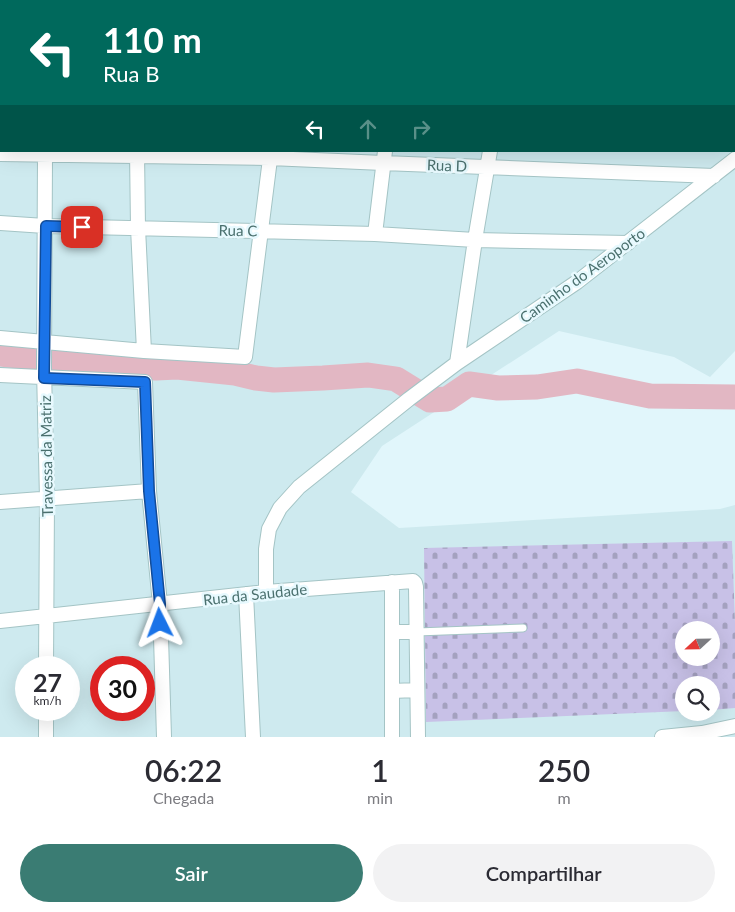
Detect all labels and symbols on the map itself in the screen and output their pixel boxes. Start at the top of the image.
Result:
street label: Rua D [427,155,467,175]
pin [61,206,103,248]
street label: Rua C [218,221,258,239]
street label: Caminho do Aeroporto [516,223,648,327]
street label: Travessa da Matriz [36,395,56,517]
street label: Rua da Saudade [202,580,308,608]
position arrow [133,596,185,648]
north arrow [675,621,720,666]
speed limit sign: 30 [90,656,155,721]

